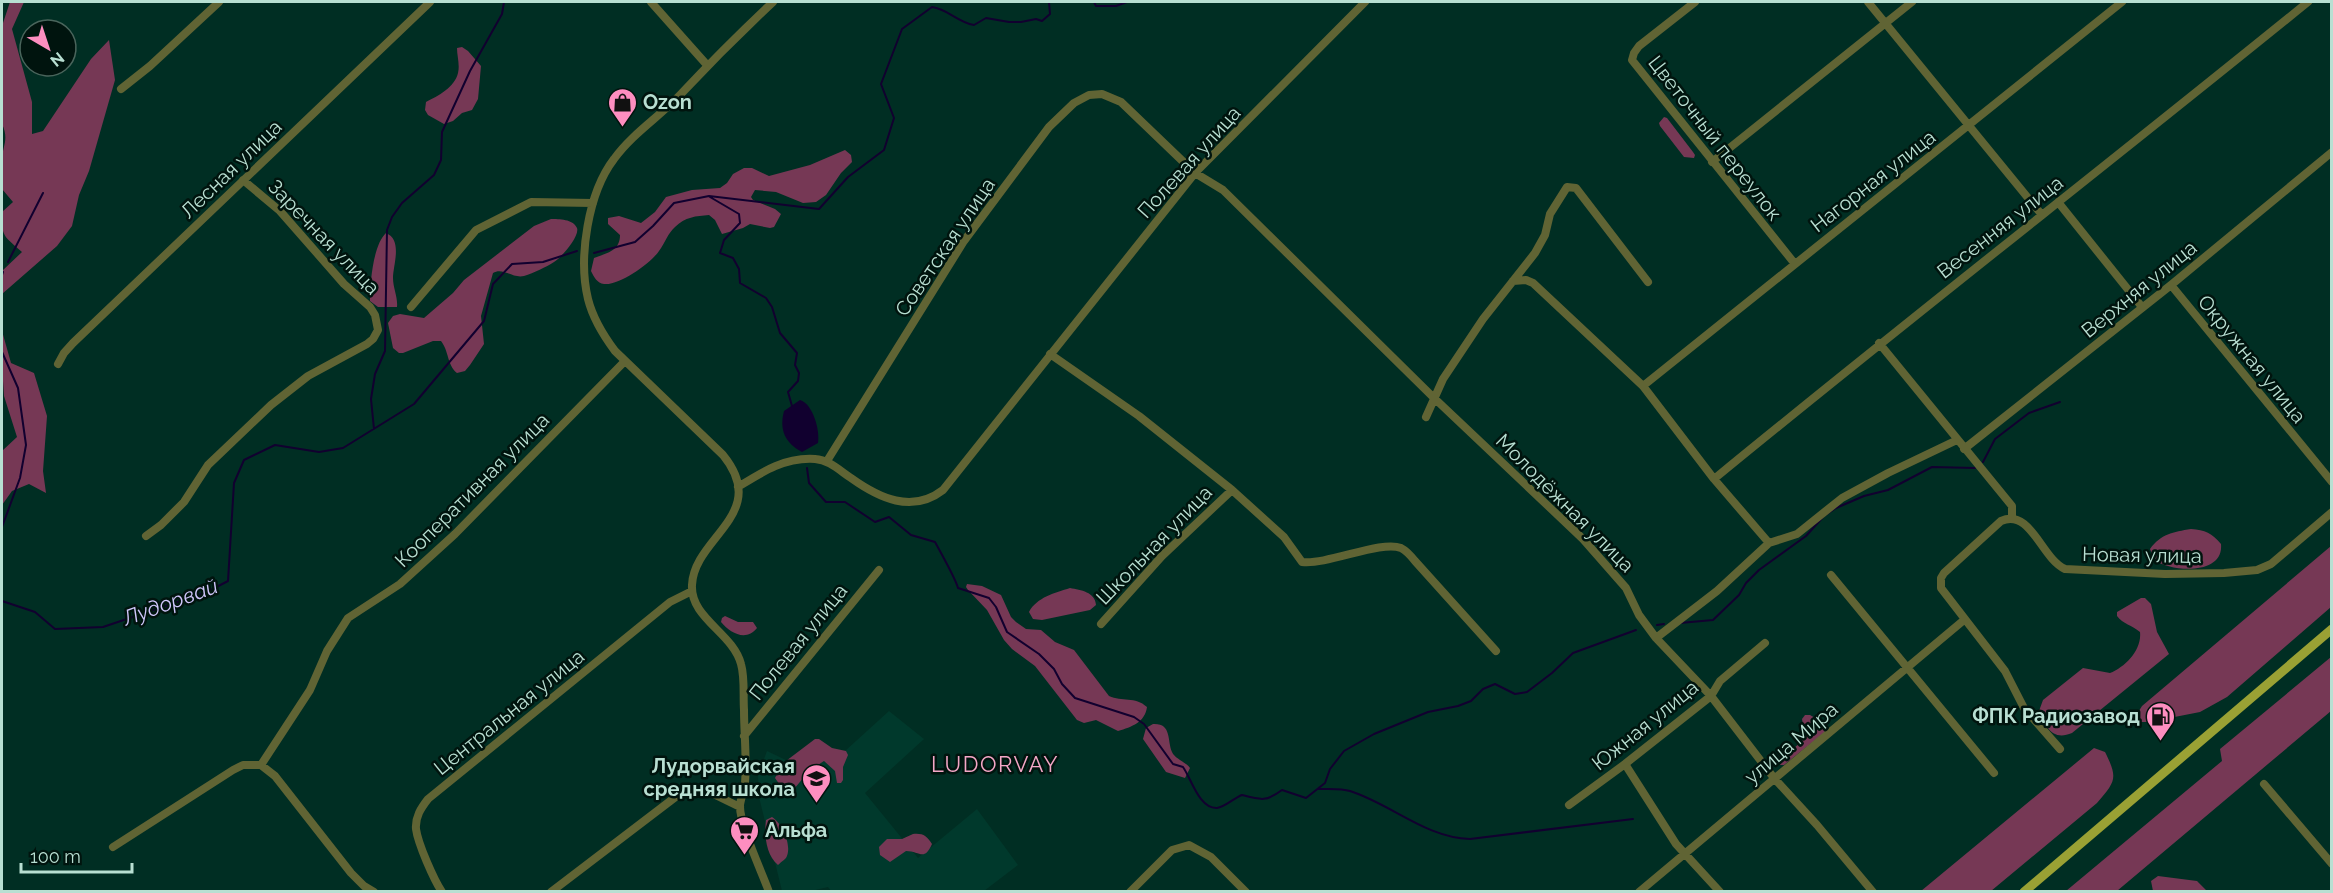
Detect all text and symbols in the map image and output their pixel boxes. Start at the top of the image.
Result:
north arrow [18,18,78,78]
text: N [46,48,68,70]
street label: Цветочный переулок [1643,51,1787,225]
shop icon: Ozon [606,86,638,128]
place label: Ozon [643,90,692,114]
street label: Полевая улица [1132,101,1246,223]
street label: Лесная улица [175,115,287,223]
street label: Нагорная улица [1806,125,1940,237]
street label: Весенняя улица [1932,170,2068,284]
street label: Советская улица [890,173,1000,321]
street label: Заречная улица [263,175,385,299]
street label: Верхняя улица [2077,235,2201,343]
street label: Окружная улица [2193,290,2311,428]
street label: Кооперативная улица [390,408,554,572]
street label: Молодёжная улица [1491,429,1639,577]
street label: Школьная улица [1091,481,1217,609]
street label: Новая улица [2082,542,2202,568]
water label: Лудорвай [118,573,221,631]
street label: Полевая улица [744,579,852,705]
street label: Центральная улица [429,644,589,780]
street label: Южная улица [1587,675,1703,775]
street label: улица Мира [1739,697,1843,789]
fuel station icon: ФПК Радиозавод [2145,700,2177,742]
place label: ФПК Радиозавод [1972,704,2140,728]
district label: LUDORVAY [931,751,1059,777]
place label: Лудорвайская средняя школа [644,754,795,801]
school or university icon: Лудорвайская средняя школа [800,762,832,804]
supermarket icon: Альфа [728,814,760,856]
place label: Альфа [765,818,827,842]
scale bar [21,836,132,874]
text: 100 m [30,846,81,867]

